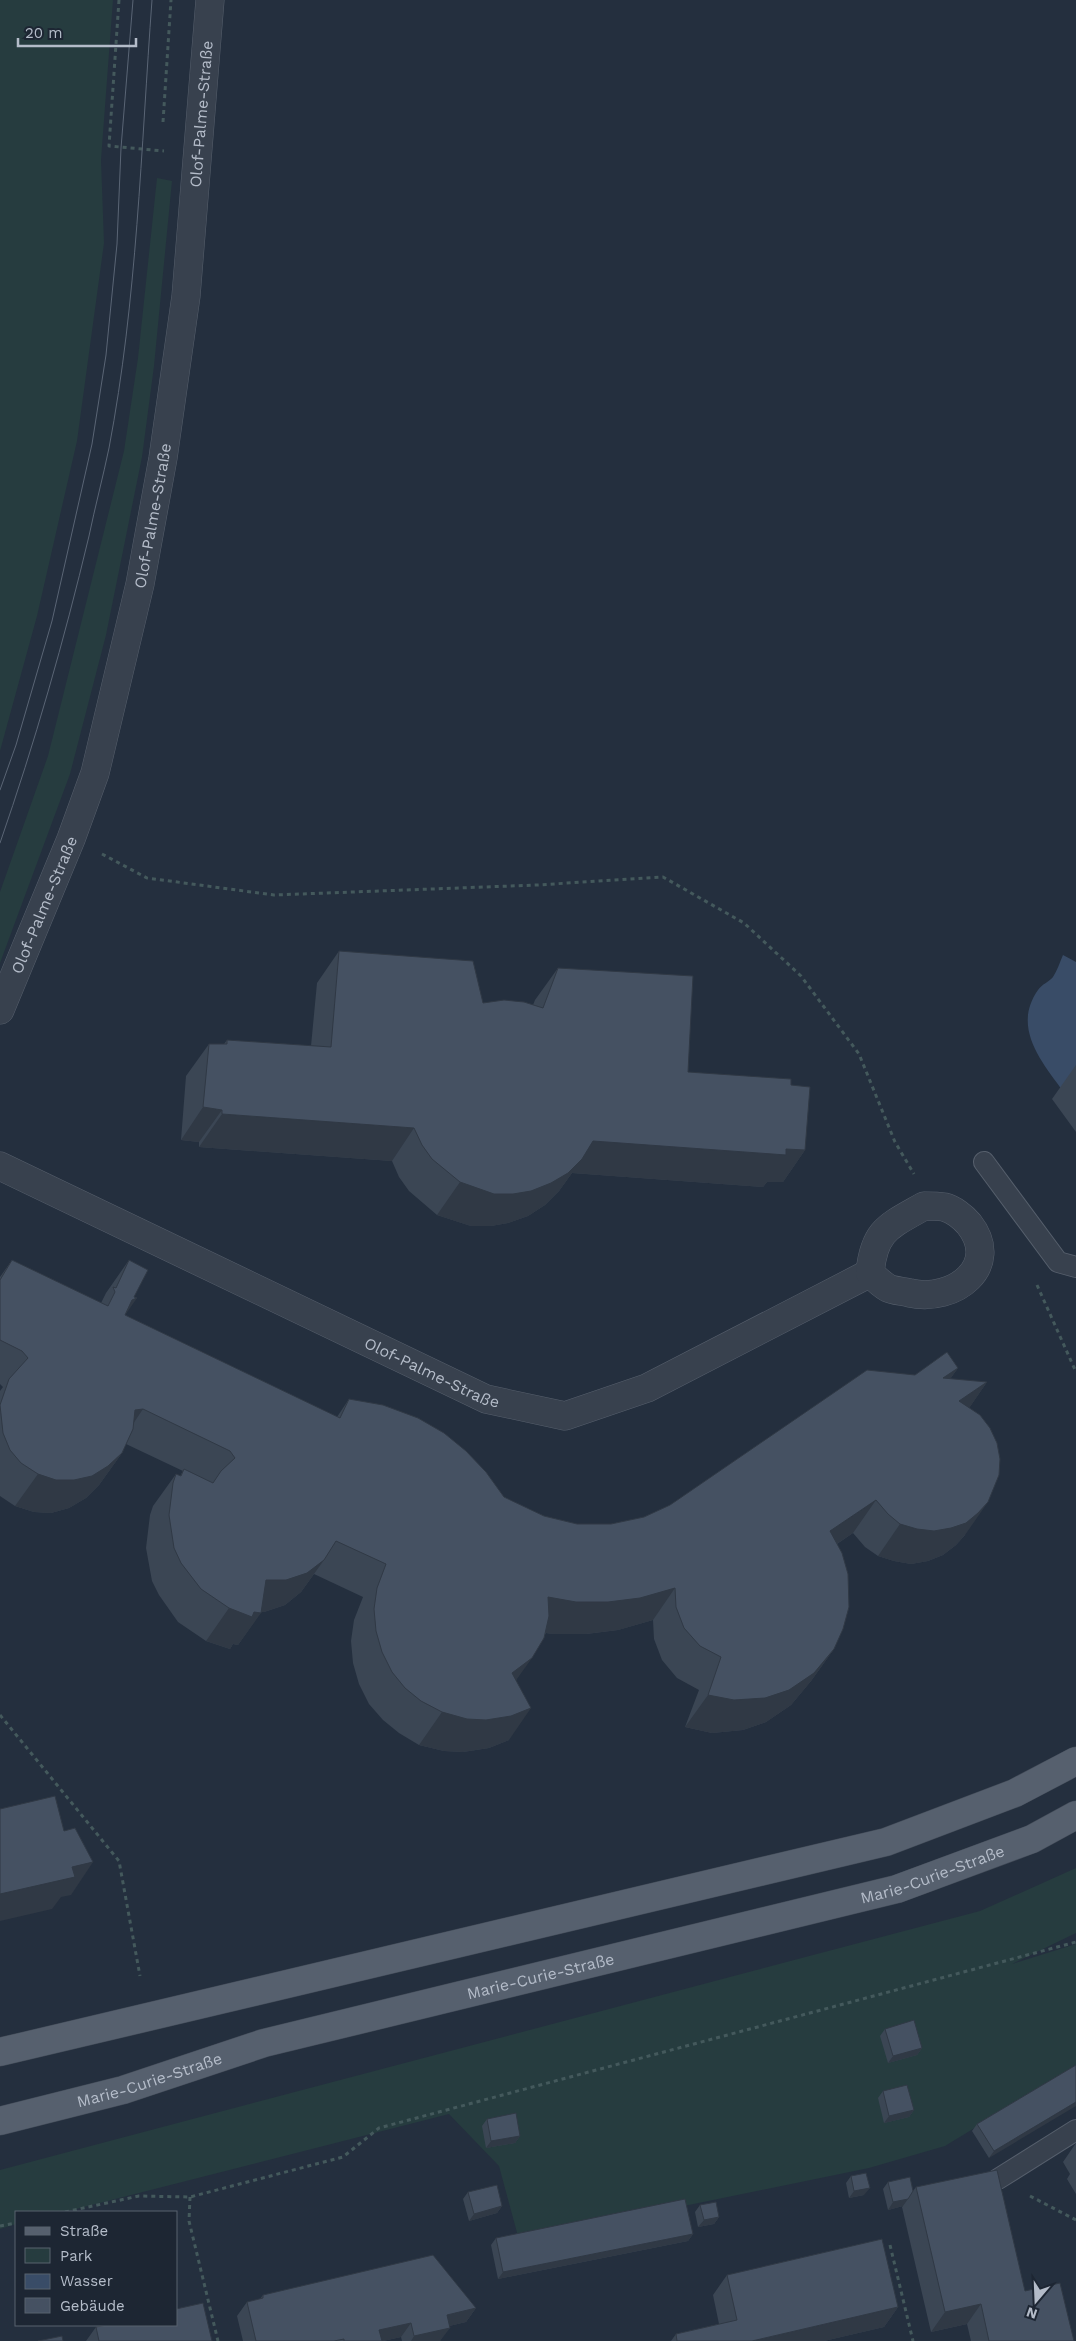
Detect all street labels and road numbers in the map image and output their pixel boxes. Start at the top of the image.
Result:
street label: Olof-Palme-Straße [186,40,217,188]
street label: Olof-Palme-Straße [130,442,175,590]
street label: Olof-Palme-Straße [7,833,81,977]
street label: Olof-Palme-Straße [361,1333,501,1412]
street label: Marie-Curie-Straße [859,1841,1007,1908]
street label: Marie-Curie-Straße [465,1949,616,2003]
street label: Marie-Curie-Straße [75,2049,224,2111]

